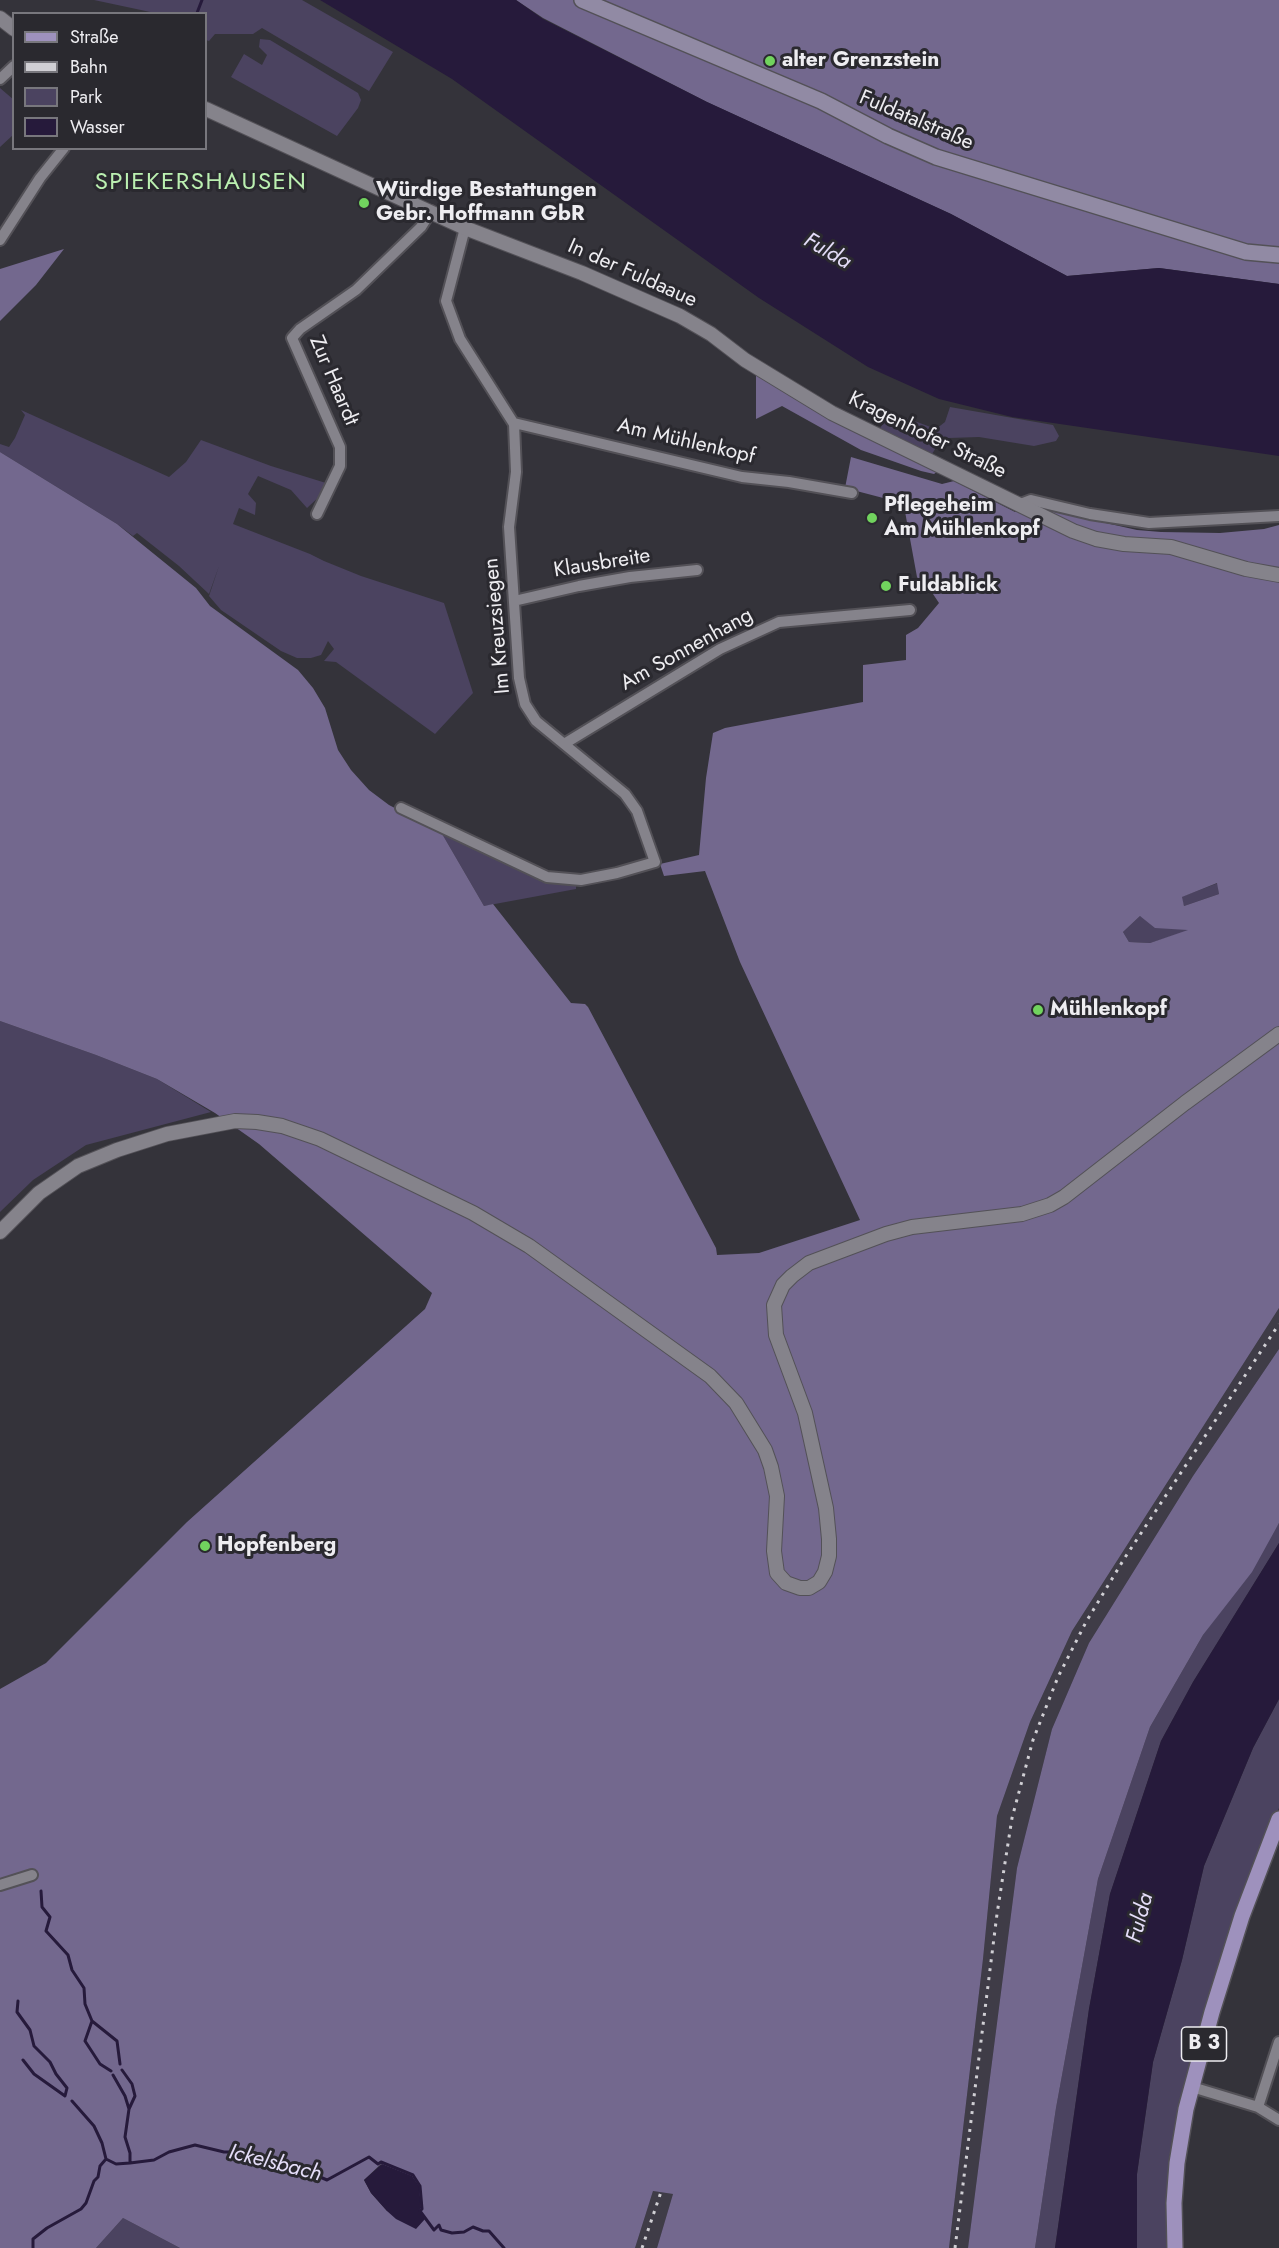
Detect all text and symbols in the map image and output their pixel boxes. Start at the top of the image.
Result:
legend [12,12,207,150]
text: Straße [70,24,118,50]
place label: alter Grenzstein [782,48,939,74]
text: Bahn [70,54,108,80]
marker: alter Grenzstein [763,54,777,68]
text: Park [70,84,102,110]
street label: Fuldatalstraße [855,86,977,156]
text: Wasser [70,114,125,140]
district label: SPIEKERSHAUSEN [95,169,307,197]
place label: Würdige Bestattungen Gebr. Hoffmann GbR [376,178,597,228]
marker: Würdige Bestattungen Gebr. Hoffmann GbR [357,196,371,210]
water label: Fulda [798,228,856,276]
street label: In der Fuldaaue [564,234,700,314]
street label: Zur Haardt [303,332,363,430]
street label: Kragenhofer Straße [844,387,1010,485]
street label: Am Mühlenkopf [615,414,757,470]
place label: Pflegeheim Am Mühlenkopf [884,493,1040,543]
marker: Pflegeheim Am Mühlenkopf [865,511,879,525]
street label: Klausbreite [552,544,652,584]
street label: Im Kreuzsiegen [479,557,517,695]
place label: Fuldablick [898,573,998,599]
marker: Fuldablick [879,579,893,593]
street label: Am Sonnenhang [616,603,758,697]
place label: Mühlenkopf [1050,997,1167,1023]
marker: Mühlenkopf [1031,1003,1045,1017]
place label: Hopfenberg [217,1533,336,1559]
marker: Hopfenberg [198,1539,212,1553]
water label: Fulda [1122,1890,1160,1946]
road number: B 3 [1182,2027,1226,2061]
water label: Ickelsbach [226,2140,324,2188]

